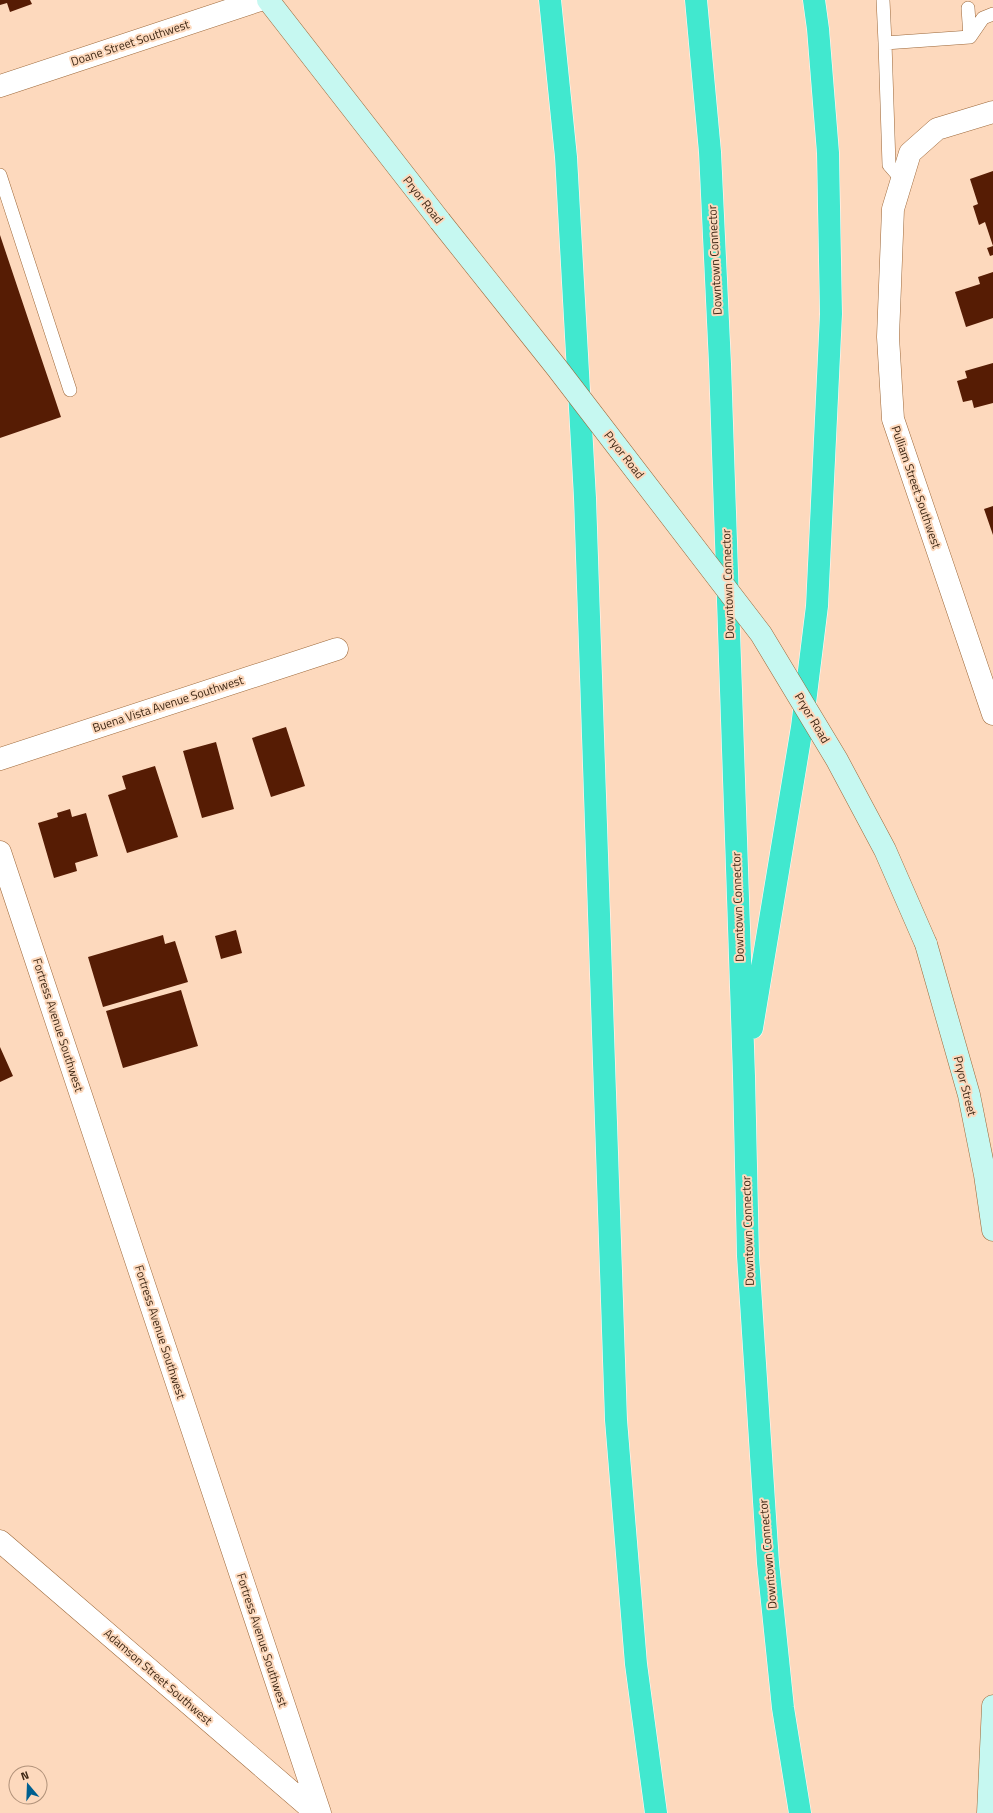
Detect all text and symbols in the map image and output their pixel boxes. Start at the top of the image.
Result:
street label: Doane Street Southwest [68,14,192,71]
street label: Pryor Road [399,172,448,228]
street label: Downtown Connector [702,205,727,315]
street label: Pulliam Street Southwest [887,423,947,551]
street label: Pryor Road [600,427,649,483]
street label: Downtown Connector [716,529,739,639]
street label: Buena Vista Avenue Southwest [90,670,247,737]
street label: Pryor Road [790,689,835,747]
street label: Downtown Connector [726,852,749,962]
street label: Fortress Avenue Southwest [28,956,89,1095]
street label: Pryor Street [949,1054,982,1119]
street label: Downtown Connector [736,1176,759,1286]
street label: Fortress Avenue Southwest [130,1263,191,1402]
street label: Downtown Connector [753,1498,782,1610]
street label: Fortress Avenue Southwest [232,1571,293,1710]
street label: Adamson Street Southwest [100,1624,218,1730]
north arrow [8,1765,48,1805]
text: N [19,1767,31,1784]

